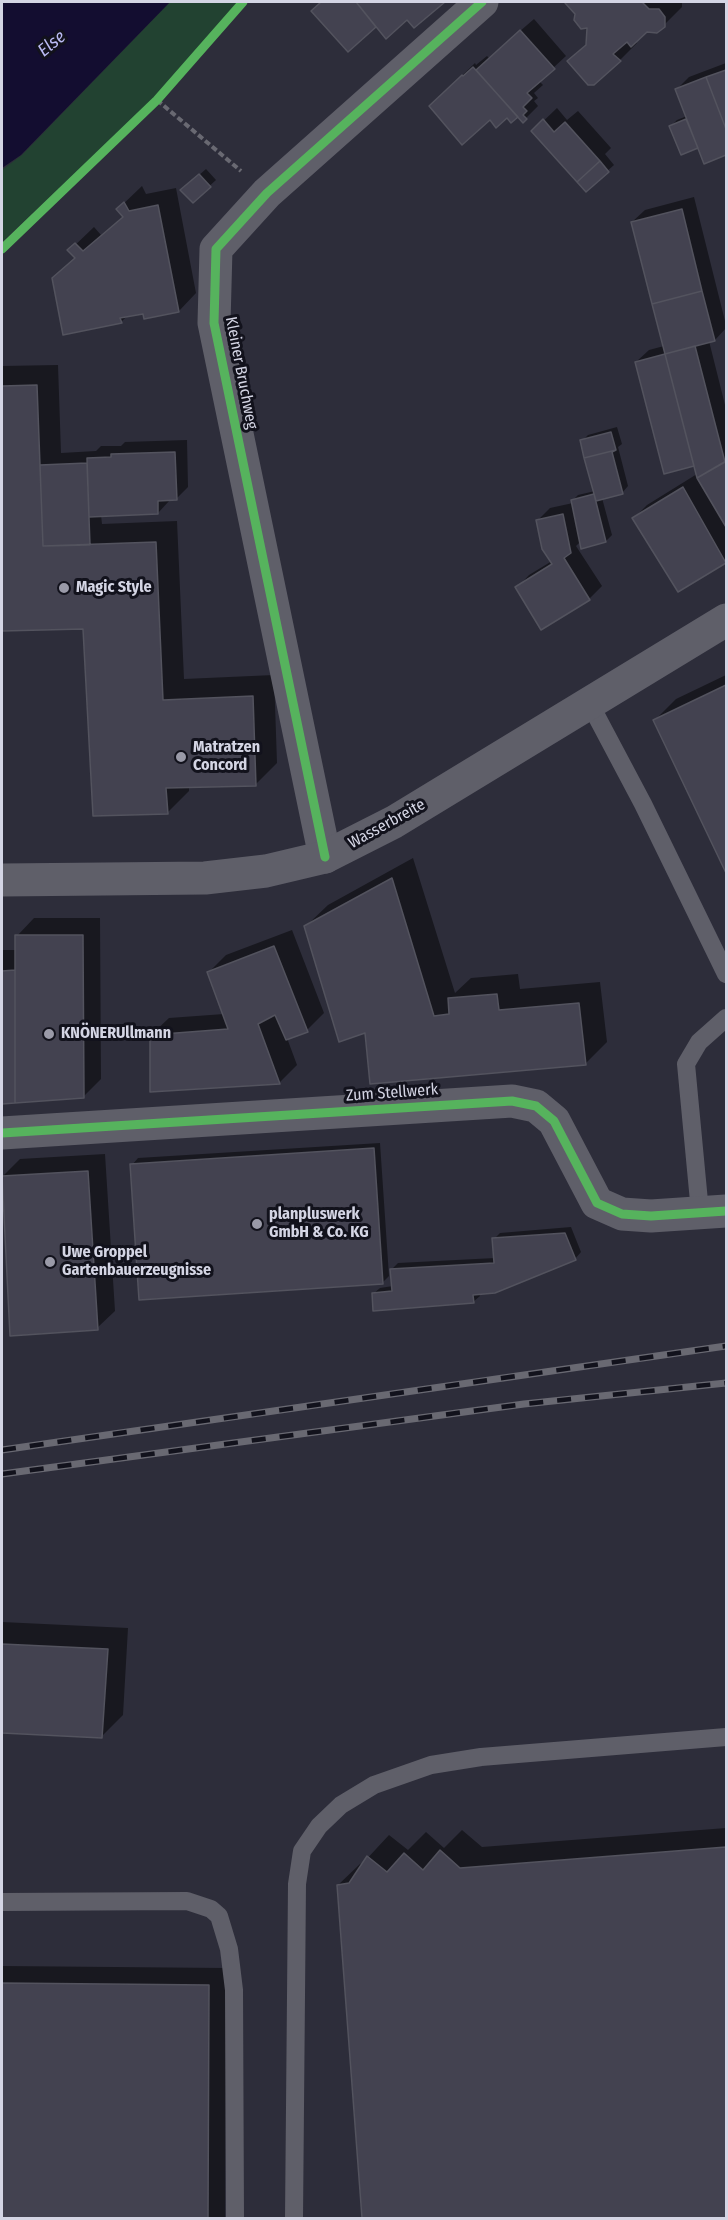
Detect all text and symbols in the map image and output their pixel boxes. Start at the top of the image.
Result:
water label: Else [34,26,70,62]
street label: Kleiner Bruchweg [221,315,261,431]
place label: Magic Style [76,578,152,598]
marker: Magic Style [57,581,71,595]
place label: Matratzen Concord [193,738,260,776]
marker: Matratzen Concord [174,750,188,764]
street label: Wasserbreite [345,795,429,853]
place label: KNÖNERUllmann [61,1024,171,1044]
marker: KNÖNERUllmann [42,1027,56,1041]
street label: Zum Stellwerk [345,1080,439,1106]
place label: planpluswerk GmbH & Co. KG [269,1205,369,1243]
marker: planpluswerk GmbH & Co. KG [250,1217,264,1231]
place label: Uwe Groppel Gartenbauerzeugnisse [62,1243,211,1281]
marker: Uwe Groppel Gartenbauerzeugnisse [43,1255,57,1269]

